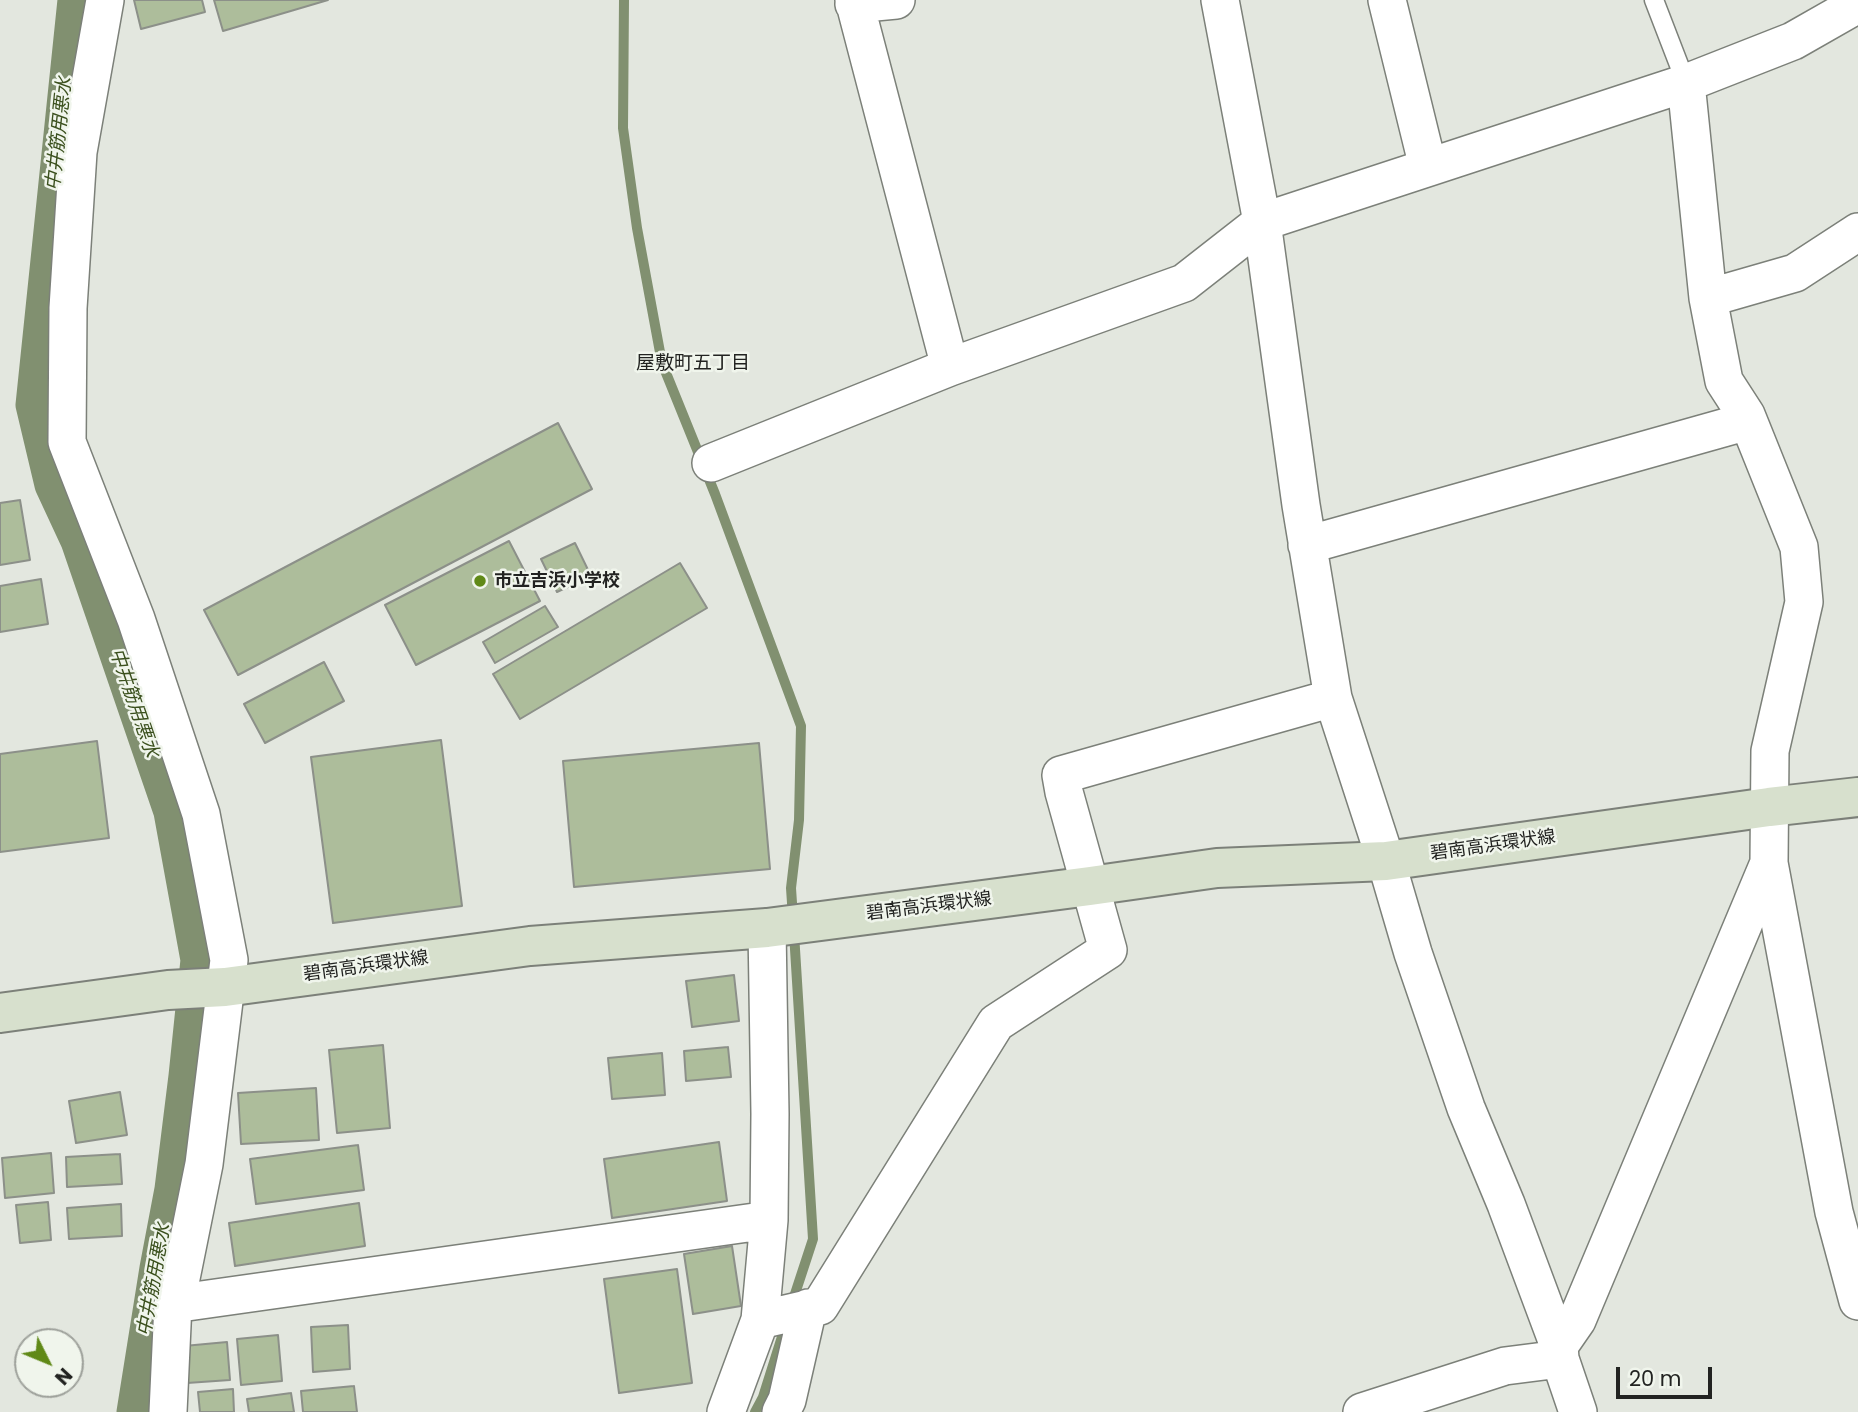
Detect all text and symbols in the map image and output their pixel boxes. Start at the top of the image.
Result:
water label: 中井筋用悪水 [43,76,77,192]
district label: 屋敷町五丁目 [636,353,750,375]
place label: 市立吉浜小学校 [494,570,620,592]
marker: 市立吉浜小学校 [472,573,488,589]
water label: 中井筋用悪水 [104,645,162,761]
street label: 碧南高浜環状線 [1429,827,1557,865]
street label: 碧南高浜環状線 [865,889,993,925]
street label: 碧南高浜環状線 [302,948,430,986]
water label: 中井筋用悪水 [134,1222,176,1338]
north arrow [14,1328,84,1398]
scale bar [1620,1352,1716,1396]
text: N [49,1362,78,1391]
text: 20 m [1629,1364,1682,1393]

